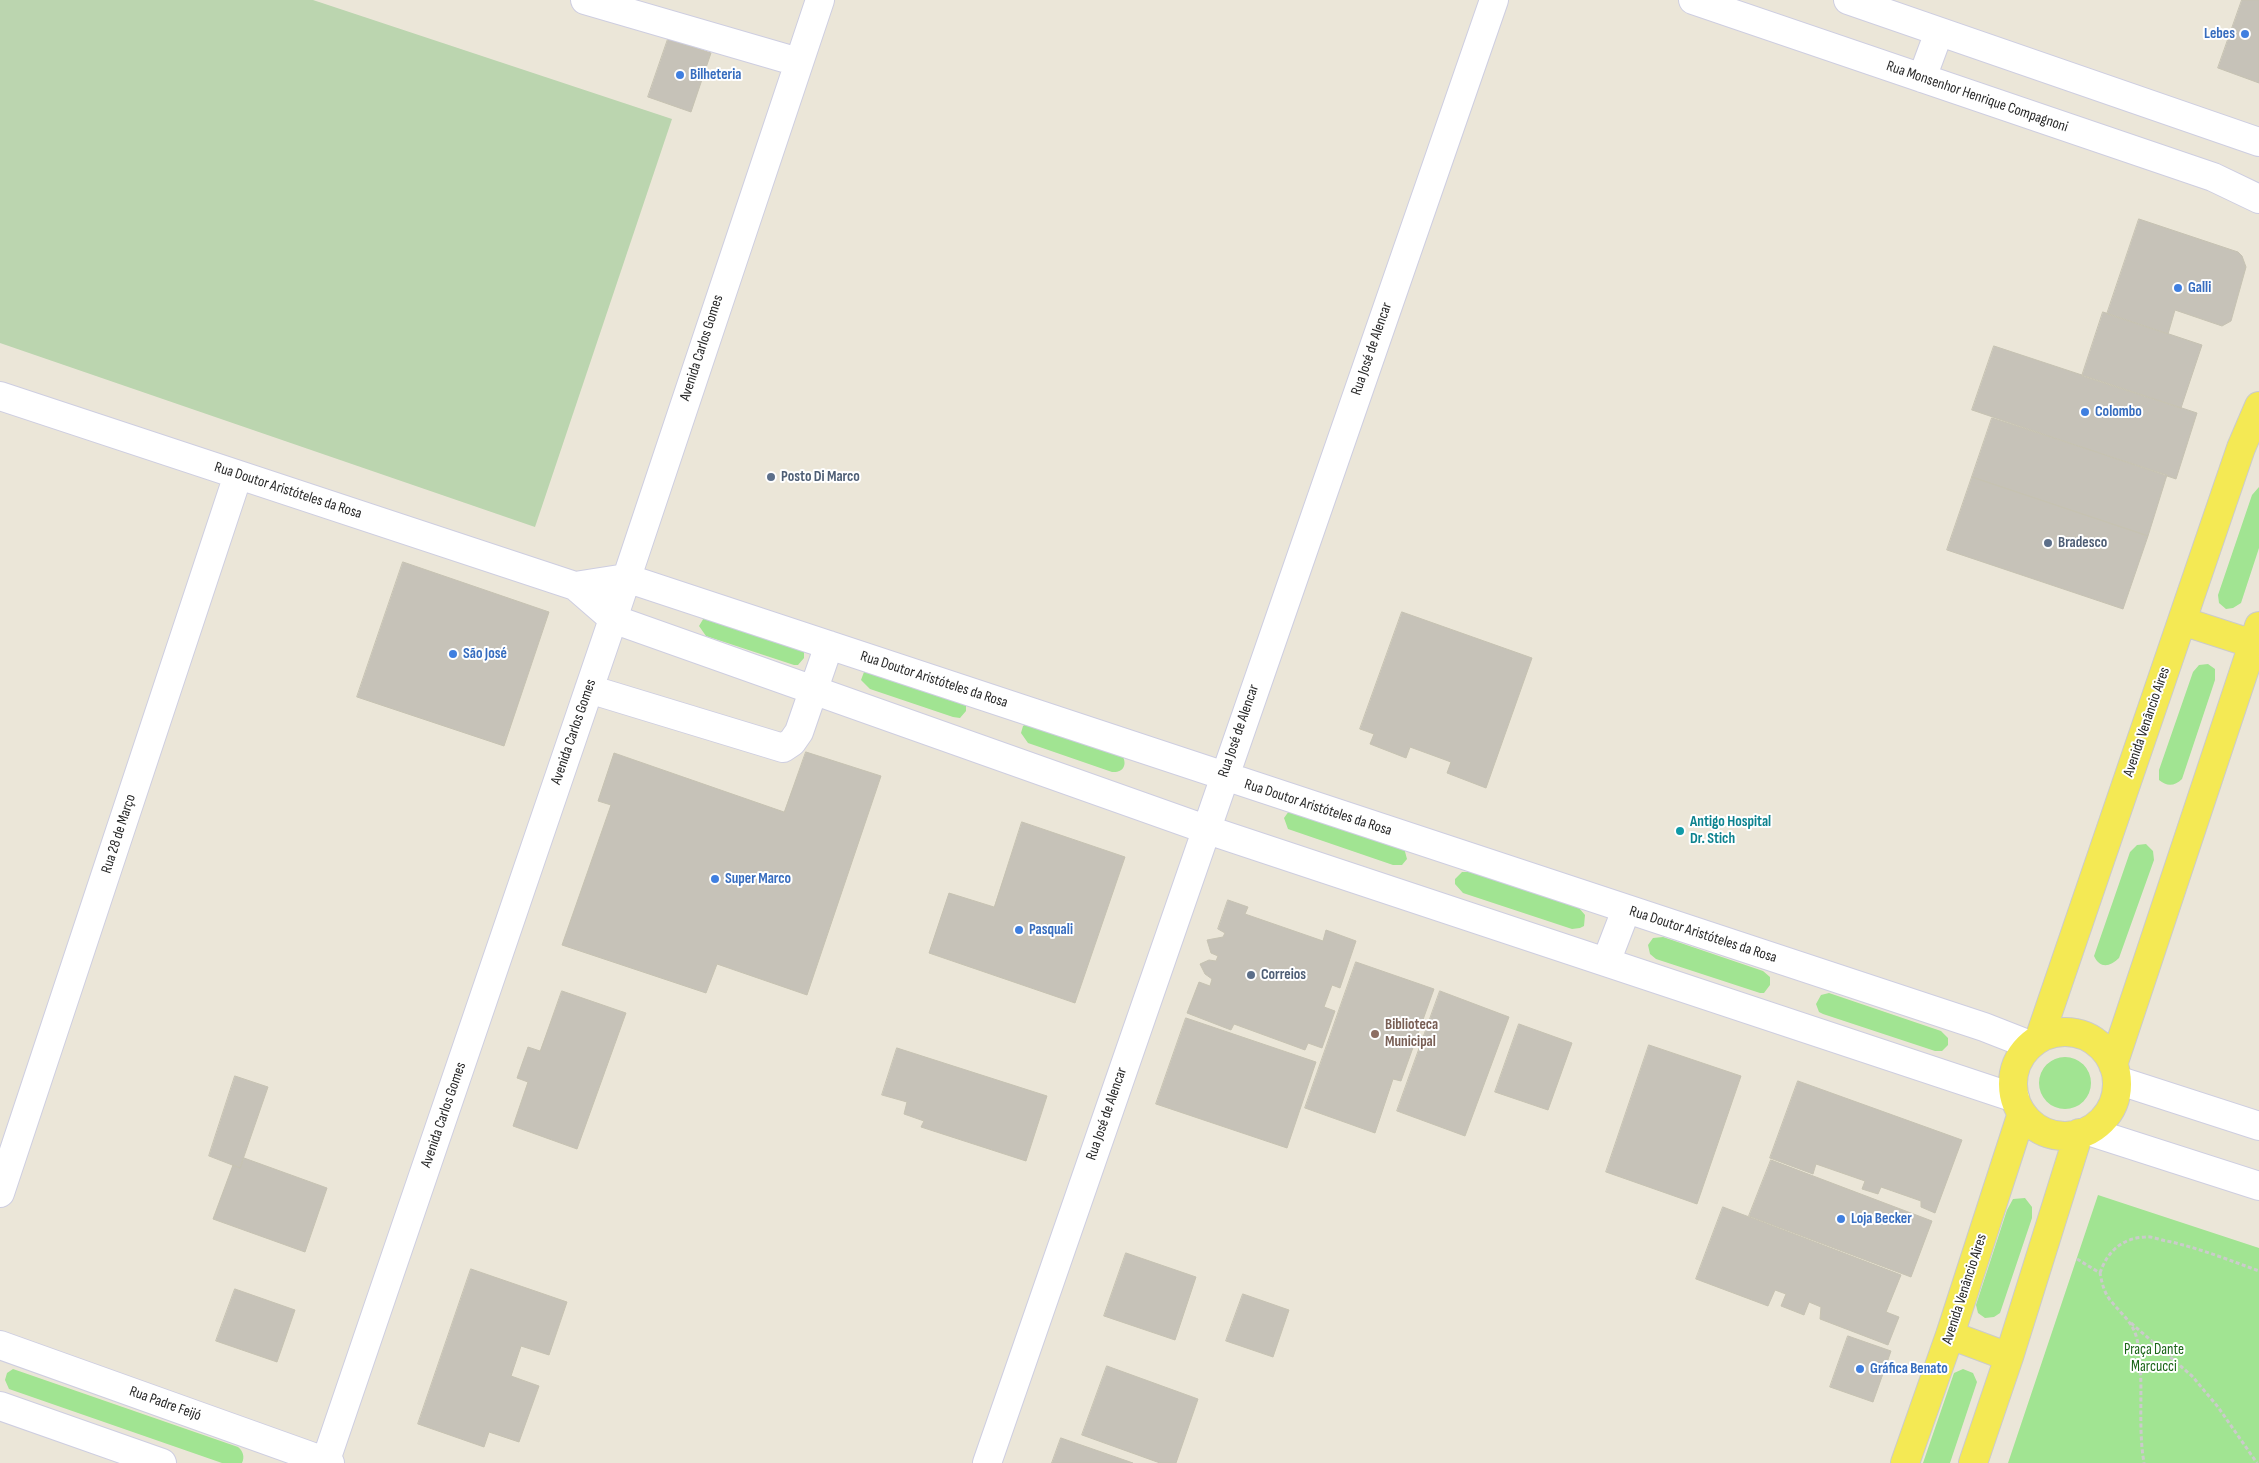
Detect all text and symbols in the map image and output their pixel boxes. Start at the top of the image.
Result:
place label: Lebes [2204,25,2235,43]
marker: Lebes [2239,28,2251,40]
street label: Rua Monsenhor Henrique Compagnoni [1884,57,2070,137]
place label: Bilheteria [690,66,741,84]
marker: Bilheteria [674,69,686,81]
place label: Galli [2188,279,2211,297]
marker: Galli [2172,282,2184,294]
street label: Avenida Carlos Gomes [676,293,728,403]
street label: Rua José de Alencar [1348,300,1396,398]
place label: Colombo [2095,403,2142,421]
marker: Colombo [2079,406,2091,418]
street label: Rua Doutor Aristóteles da Rosa [212,459,364,523]
place label: Posto Di Marco [781,468,860,486]
marker: Posto Di Marco [765,471,777,483]
place label: Bradesco [2058,534,2107,552]
marker: Bradesco [2042,537,2054,549]
place label: São José [463,645,507,663]
marker: São José [447,648,459,660]
street label: Rua Doutor Aristóteles da Rosa [858,648,1010,712]
street label: Avenida Venâncio Aires [2120,665,2174,779]
street label: Avenida Carlos Gomes [548,677,600,787]
street label: Rua José de Alencar [1215,682,1263,780]
street label: Rua Doutor Aristóteles da Rosa [1242,776,1394,840]
street label: Rua 28 de Março [98,792,140,876]
place label: Antigo Hospital Dr. Stich [1690,813,1771,848]
marker: Antigo Hospital Dr. Stich [1674,825,1686,837]
place label: Super Marco [725,870,791,888]
marker: Super Marco [709,873,721,885]
street label: Rua Doutor Aristóteles da Rosa [1627,903,1779,967]
place label: Pasquali [1029,921,1073,939]
marker: Pasquali [1013,924,1025,936]
place label: Correios [1261,966,1306,984]
marker: Correios [1245,969,1257,981]
place label: Biblioteca Municipal [1385,1016,1438,1051]
marker: Biblioteca Municipal [1369,1028,1381,1040]
street label: Avenida Carlos Gomes [418,1060,470,1170]
street label: Rua José de Alencar [1083,1065,1131,1163]
place label: Loja Becker [1851,1210,1912,1228]
marker: Loja Becker [1835,1213,1847,1225]
street label: Avenida Venâncio Aires [1939,1232,1991,1346]
park label: Praça Dante Marcucci [2124,1341,2184,1376]
place label: Gráfica Benato [1870,1360,1948,1378]
marker: Gráfica Benato [1854,1363,1866,1375]
street label: Rua Padre Feijó [127,1383,203,1425]

